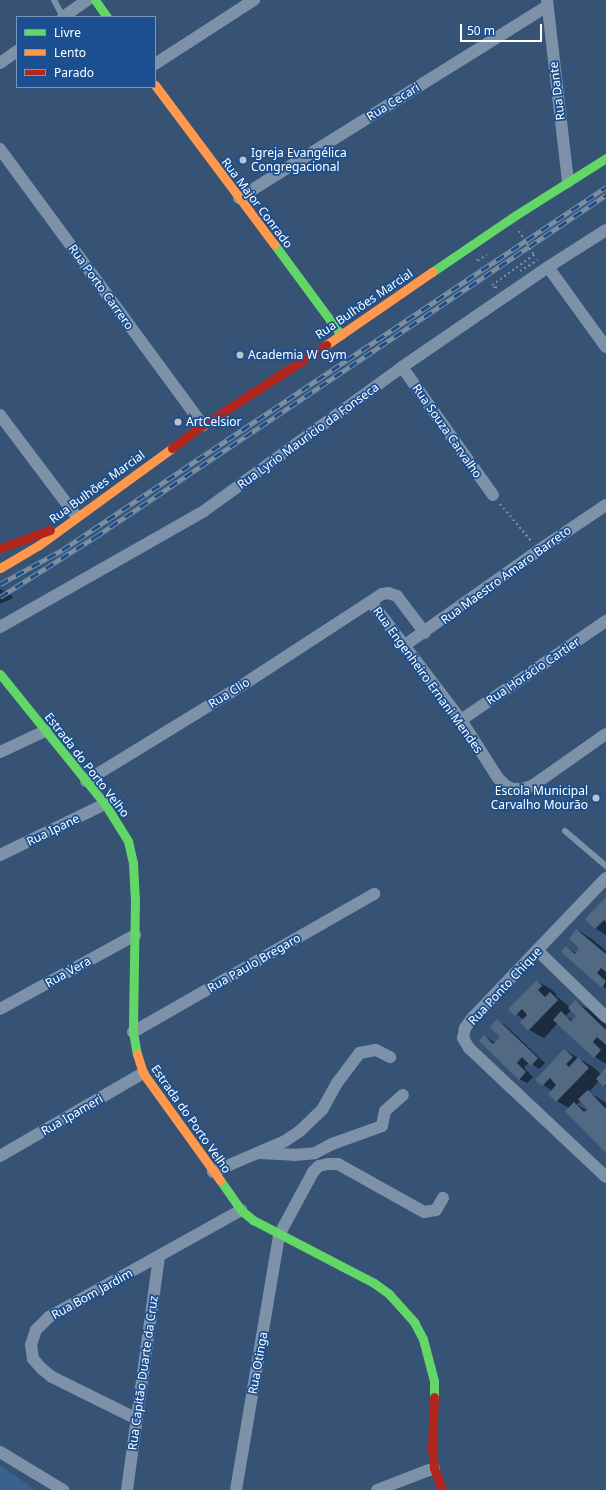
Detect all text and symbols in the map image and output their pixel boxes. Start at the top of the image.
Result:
legend [16,16,156,88]
scale bar [462,16,544,42]
text: 50 m [467,22,495,39]
text: Livre [54,24,81,41]
text: Lento [54,44,86,61]
street label: Rua Dante [546,61,568,121]
text: Parado [54,64,94,81]
street label: Rua Cecari [364,80,422,124]
place label: Igreja Evangélica Congregacional [251,146,347,174]
street label: Rua Major Conrado [218,155,296,251]
marker: Igreja Evangélica Congregacional [238,155,248,165]
street label: Rua Porto Carrero [65,242,137,332]
street label: Rua Bulhões Marcial [313,266,415,342]
place label: Academia W Gym [248,348,347,362]
marker: Academia W Gym [235,350,245,360]
street label: Rua Lyrio Mauricio da Fonseca [235,380,381,492]
street label: Rua Souza Carvalho [409,381,485,481]
place label: ArtCelsior [186,415,241,429]
marker: ArtCelsior [173,417,183,427]
street label: Rua Bulhões Marcial [47,448,147,526]
street label: Rua Maestro Amaro Barreto [438,523,574,627]
street label: Rua Engenheiro Ernani Mendes [370,604,486,756]
street label: Rua Horácio Cartier [483,634,583,708]
street label: Rua Clio [206,675,252,711]
street label: Estrada do Porto Velho [42,710,132,820]
place label: Escola Municipal Carvalho Mourão [491,784,588,812]
marker: Escola Municipal Carvalho Mourão [591,793,601,803]
street label: Rua Ipane [24,811,82,849]
street label: Rua Paulo Bregaro [205,931,303,995]
street label: Rua Ponto Chique [465,944,545,1028]
street label: Rua Vera [43,954,93,990]
street label: Estrada do Porto Velho [148,1062,234,1176]
street label: Rua Ipameri [39,1092,105,1138]
street label: Rua Bom Jardim [49,1266,135,1322]
street label: Rua Capitão Duarte da Cruz [125,1295,161,1451]
street label: Rua Otinga [245,1331,271,1395]

